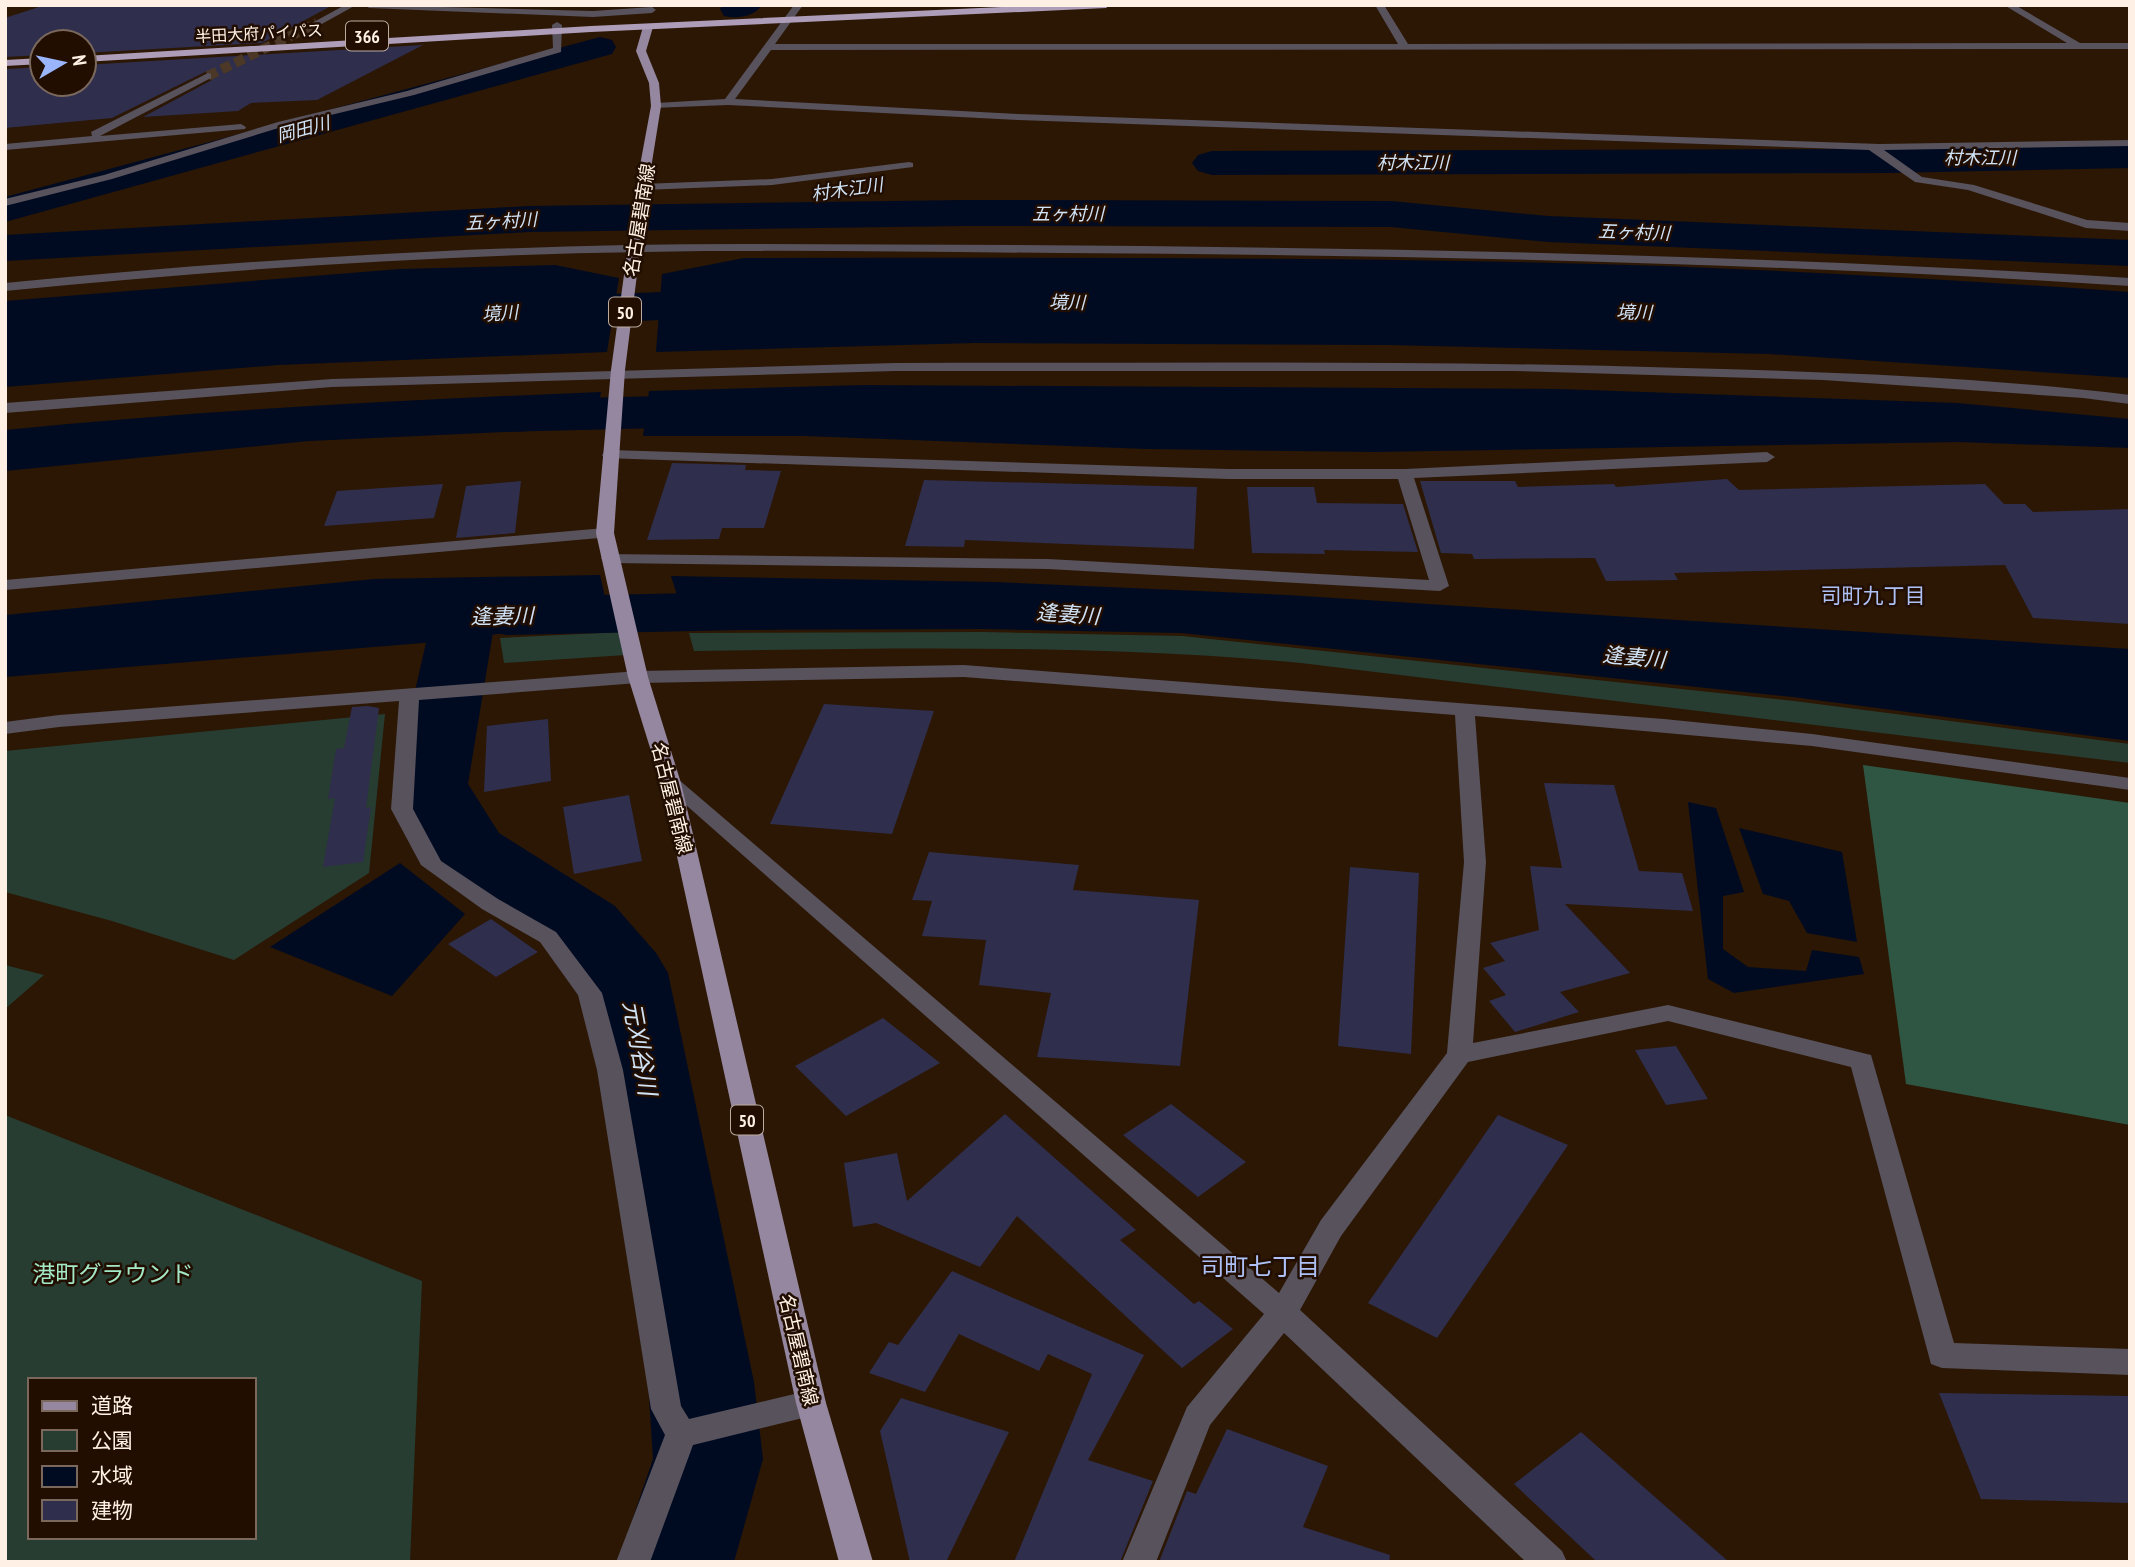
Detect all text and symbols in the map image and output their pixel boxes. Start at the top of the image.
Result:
street label: 半田大府パイパス [195,20,323,46]
road number: 366 [346,22,388,51]
north arrow [28,28,98,98]
text: N [67,53,92,67]
water label: 岡田川 [274,110,334,147]
water label: 村木江川 [1944,146,2018,169]
water label: 村木江川 [1377,151,1451,174]
street label: 名古屋碧南線 [618,162,660,278]
water label: 村木江川 [810,172,886,205]
water label: 五ヶ村川 [1032,202,1106,225]
water label: 五ヶ村川 [464,208,540,234]
water label: 五ヶ村川 [1598,219,1672,245]
water label: 境川 [1049,290,1087,314]
road number: 50 [609,298,641,326]
water label: 境川 [481,300,521,326]
water label: 境川 [1616,300,1654,324]
district label: 司町九丁目 [1821,582,1926,609]
water label: 逢妻川 [1036,598,1102,630]
water label: 逢妻川 [470,602,536,630]
water label: 逢妻川 [1601,641,1669,673]
street label: 名古屋碧南線 [647,740,697,856]
water label: 元刈谷川 [616,998,664,1101]
road number: 50 [731,1106,763,1134]
district label: 司町七丁目 [1200,1251,1320,1282]
park label: 港町グラウンド [33,1259,194,1288]
street label: 名古屋碧南線 [774,1292,824,1408]
legend [28,1378,256,1539]
text: 道路 [91,1392,133,1419]
text: 公園 [91,1427,133,1454]
text: 水域 [91,1462,133,1489]
text: 建物 [91,1497,133,1524]

